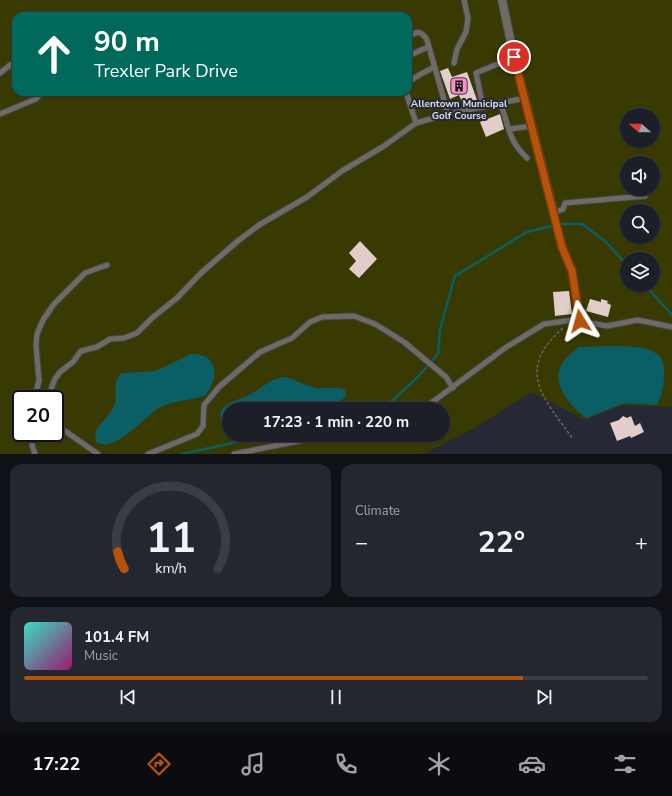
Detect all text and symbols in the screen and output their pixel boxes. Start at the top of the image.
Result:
text: 90 m [94,23,160,61]
icon: ahead [28,28,80,80]
pin [497,40,531,74]
icon: arrive [503,46,525,68]
text: Trexler Park Drive [94,59,238,83]
building icon: Allentown Municipal Golf Course [449,76,469,96]
place label: Allentown Municipal Golf Course [411,97,508,123]
north arrow [620,108,660,148]
map controls [620,108,660,292]
button: sound [620,156,660,196]
button: search [620,204,660,244]
button: layers [620,252,660,292]
position arrow [559,300,601,342]
speed limit sign: 20 [12,390,64,442]
text: 17:23 · 1 min · 220 m [263,412,409,432]
text: Climate [355,502,400,520]
text: 11 [146,509,195,566]
text: 22° [478,522,525,563]
text: − [355,528,368,558]
text: + [635,528,648,558]
text: km/h [155,558,186,577]
text: 101.4 FM [84,627,149,647]
text: Music [84,647,118,665]
icon: previous [117,686,139,708]
icon: pause [325,686,347,708]
icon: next [533,686,555,708]
icon: directions [145,750,173,778]
icon: music [239,750,267,778]
icon: phone [332,750,360,778]
icon: climate [425,750,453,778]
icon: car [518,750,546,778]
icon: filters [611,750,639,778]
text: 17:22 [33,752,80,776]

